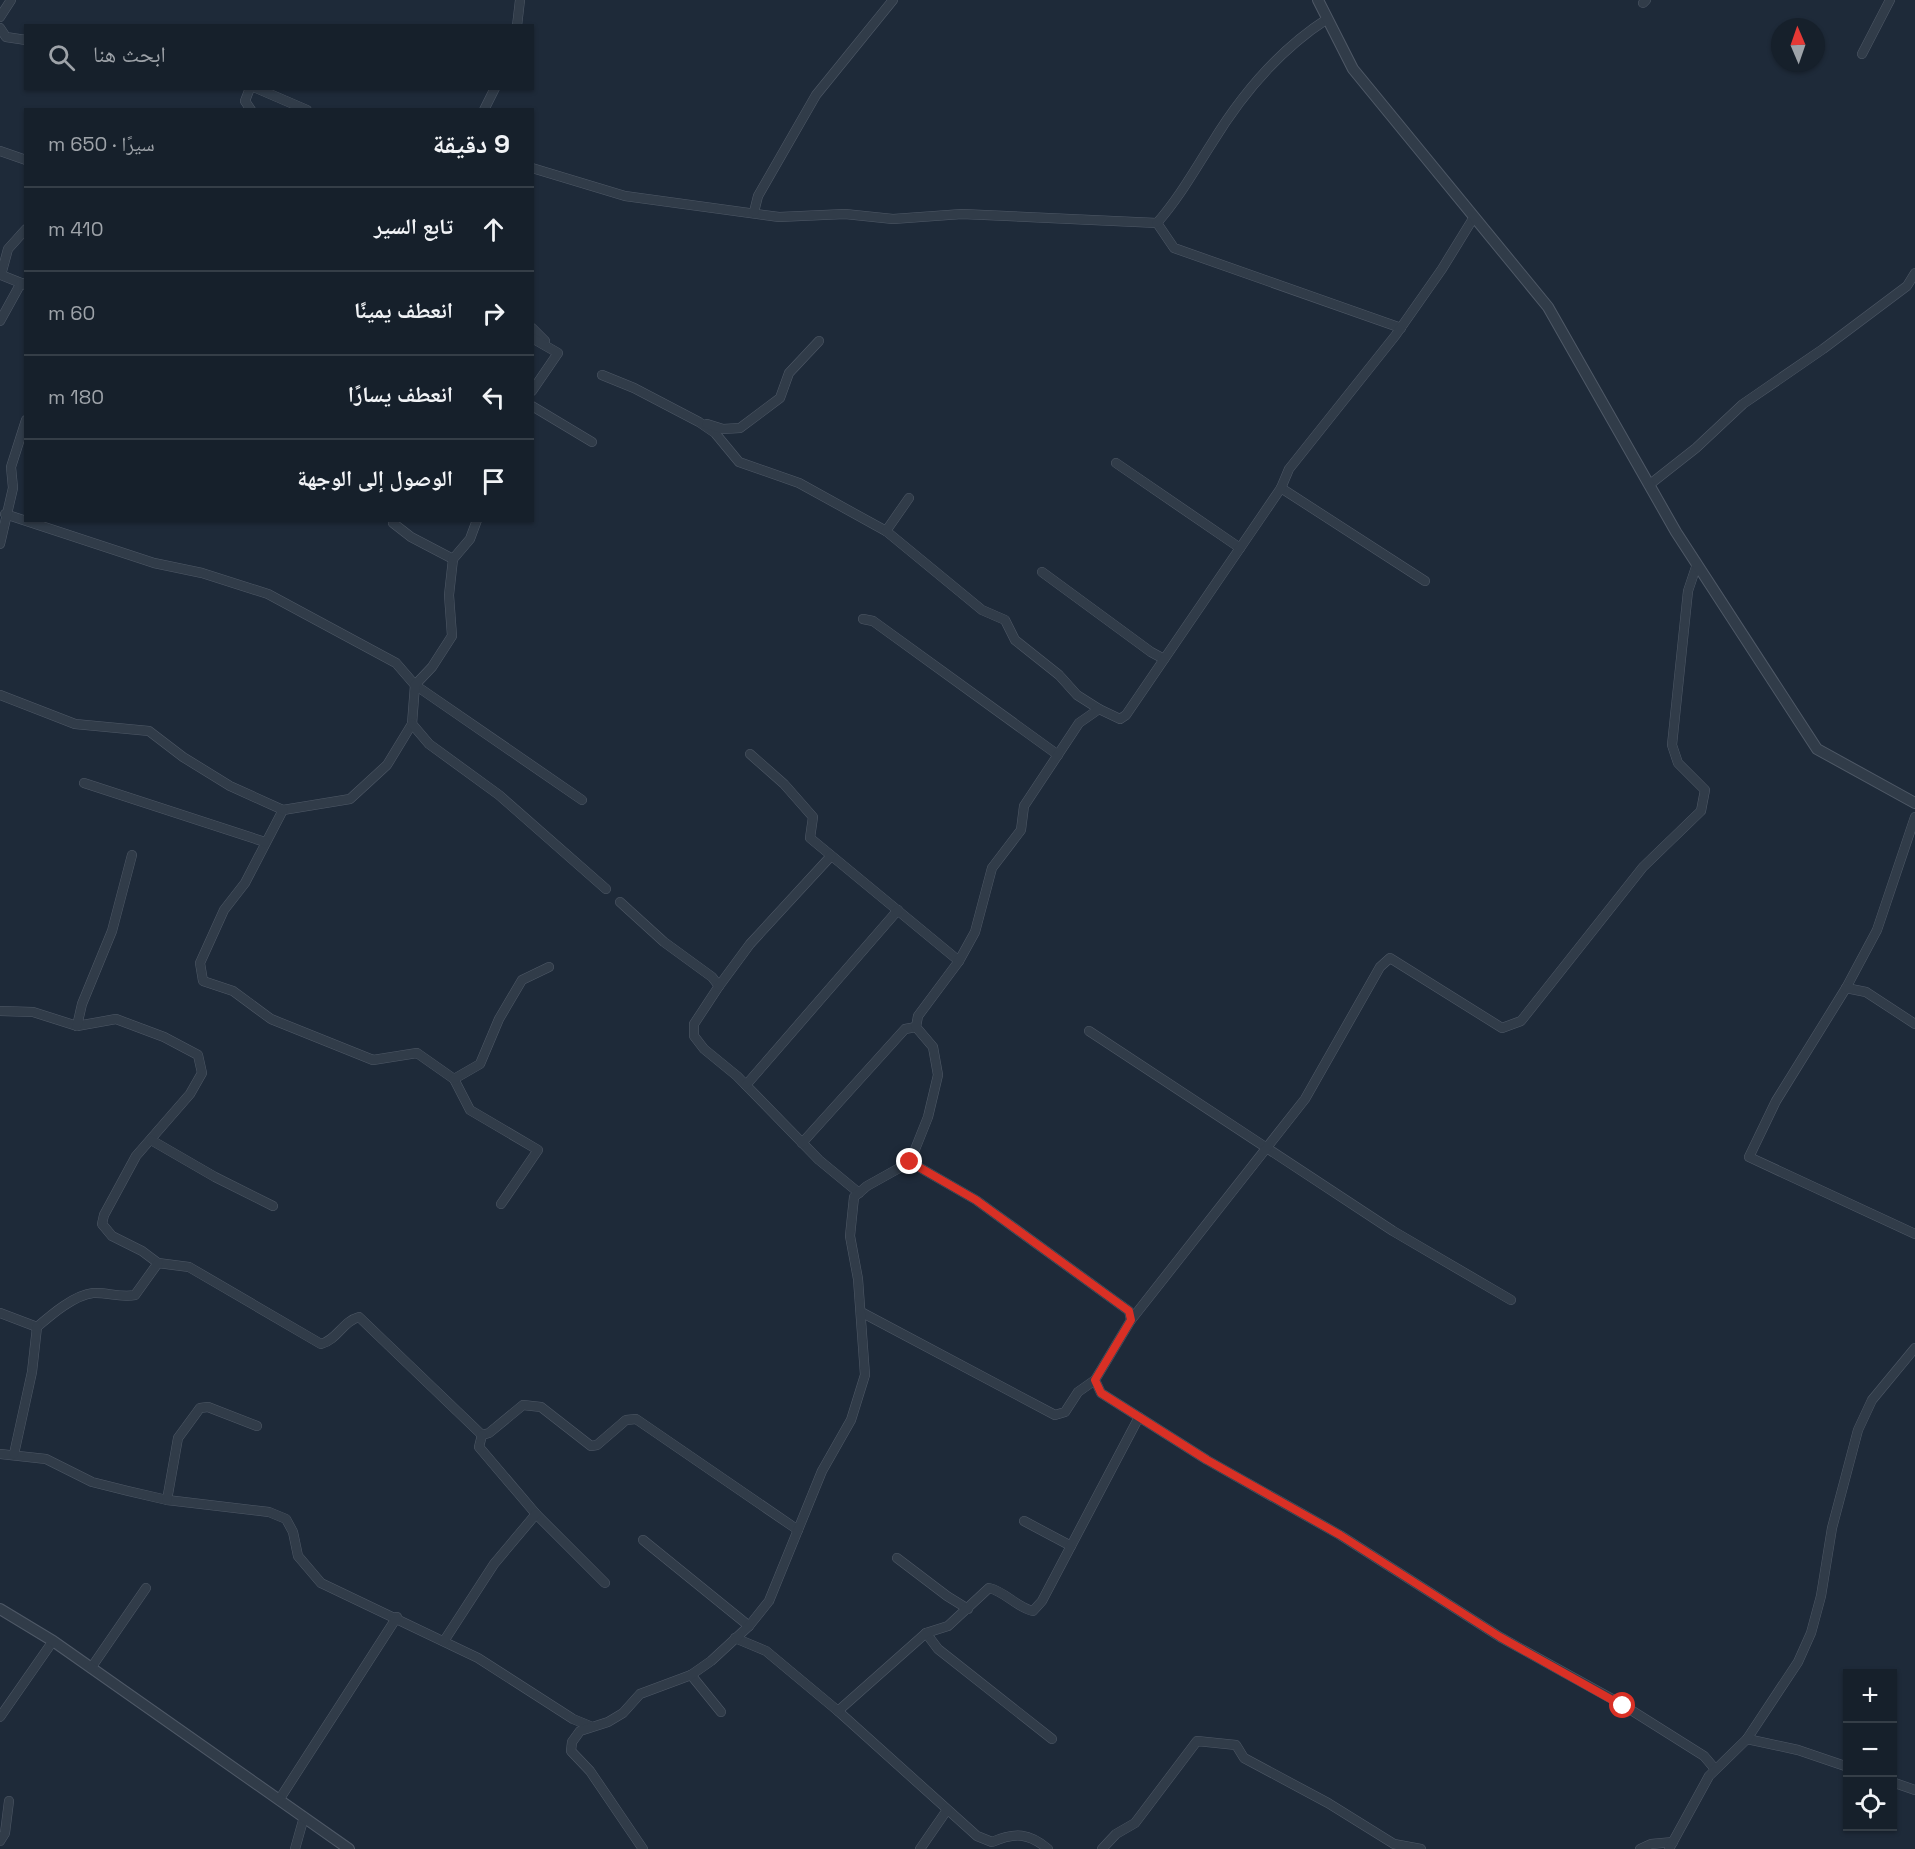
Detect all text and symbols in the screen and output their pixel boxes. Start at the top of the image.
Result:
north arrow [1771,18,1825,72]
search box [24,24,534,90]
text: ابحث هنا [93,40,166,68]
icon: search [45,41,78,74]
text: 9 دقيقة [433,127,510,161]
text: سيرًا · 650 m [48,131,155,157]
text: تابع السير [374,212,453,240]
icon: ahead [477,213,510,246]
text: 410 m [48,216,104,242]
text: انعطف يمينًا [354,296,453,324]
icon: right [477,297,510,330]
text: 60 m [48,300,95,326]
text: انعطف يسارًا [348,380,453,408]
icon: left [477,381,510,414]
text: 180 m [48,384,104,410]
text: الوصول إلى الوجهة [297,464,453,492]
icon: arrive [477,465,510,498]
route end [896,1148,922,1174]
map controls [1843,1669,1897,1831]
button: + [1843,1669,1897,1723]
route start [1609,1692,1635,1718]
button: − [1843,1723,1897,1777]
button: locate [1843,1777,1897,1831]

